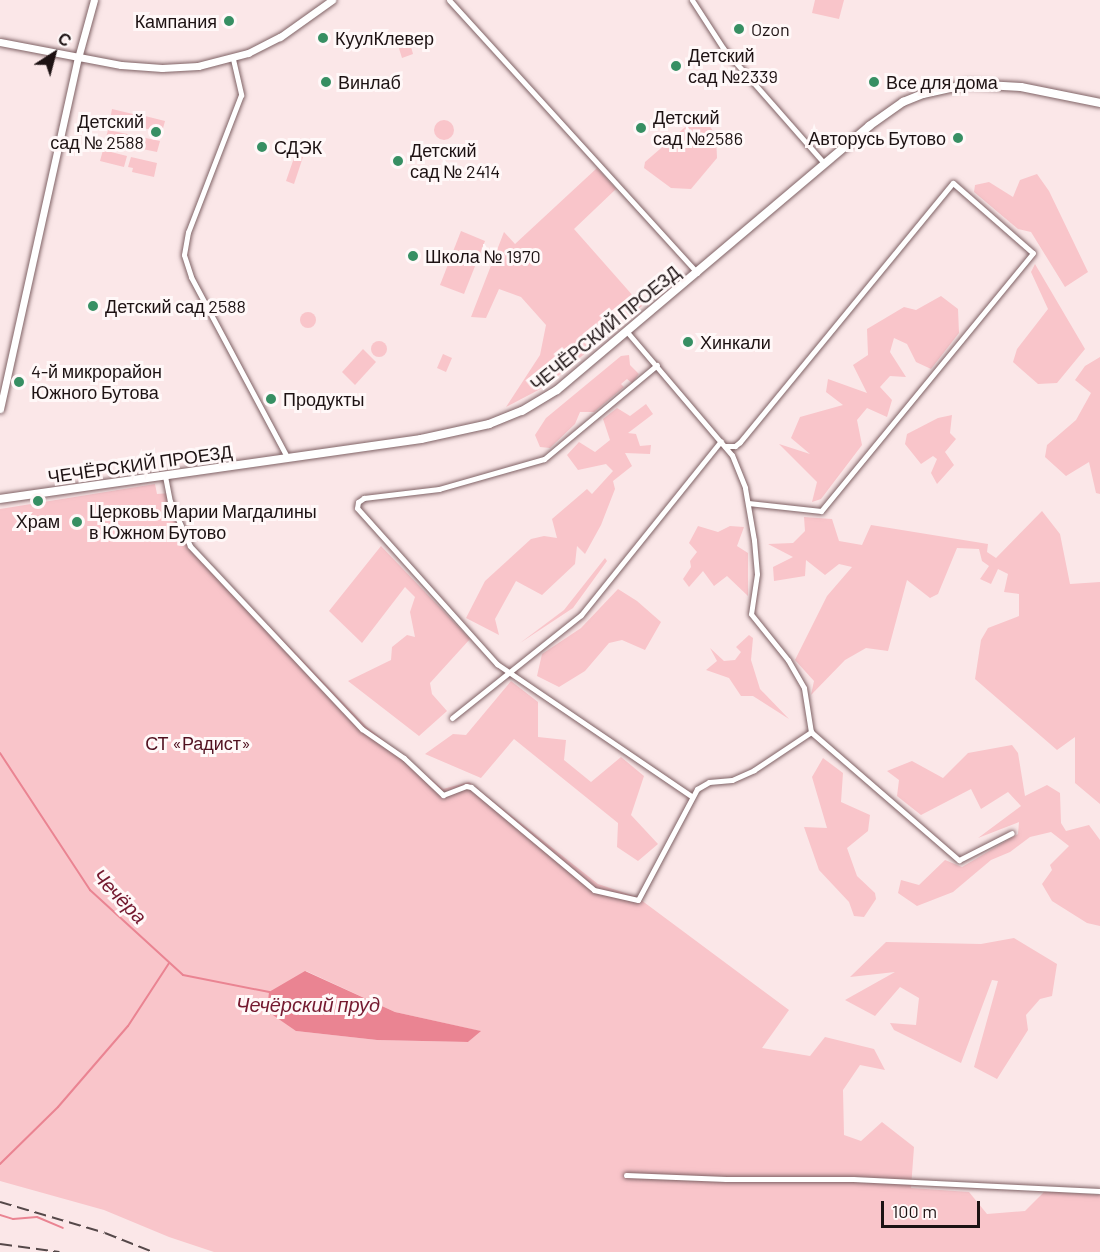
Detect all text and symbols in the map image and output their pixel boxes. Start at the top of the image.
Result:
place label: Кампания [135,10,217,32]
marker: Кампания [222,14,236,28]
place label: Ozon [751,18,790,40]
marker: Ozon [732,22,746,36]
north arrow [24,24,84,84]
place label: КуулКлевер [335,27,434,49]
text: С [55,28,75,50]
marker: КуулКлевер [316,31,330,45]
place label: Детский сад №2339 [688,45,778,88]
marker: Детский сад №2339 [669,59,683,73]
place label: Винлаб [338,71,401,93]
place label: Все для дома [886,71,998,93]
marker: Винлаб [319,75,333,89]
marker: Все для дома [867,75,881,89]
place label: Детский сад №2586 [653,107,743,150]
place label: Детский сад № 2588 [50,111,144,154]
marker: Детский сад №2586 [634,121,648,135]
marker: Детский сад № 2588 [149,125,163,139]
place label: Авторусь Бутово [808,127,946,149]
marker: Авторусь Бутово [951,131,965,145]
place label: СДЭК [274,136,322,158]
marker: СДЭК [255,140,269,154]
place label: Детский сад № 2414 [410,140,500,182]
marker: Детский сад № 2414 [391,154,405,168]
place label: Школа № 1970 [425,245,541,267]
marker: Школа № 1970 [406,249,420,263]
street label: ЧЕЧЁРСКИЙ ПРОЕЗД [526,261,684,395]
place label: Детский сад 2588 [105,295,246,317]
marker: Детский сад 2588 [86,299,100,313]
place label: Хинкали [700,331,771,353]
marker: Хинкали [681,335,695,349]
place label: 4-й микрорайон Южного Бутова [31,361,162,404]
marker: 4-й микрорайон Южного Бутова [12,375,26,389]
place label: Продукты [283,388,364,410]
marker: Продукты [264,392,278,406]
street label: ЧЕЧЁРСКИЙ ПРОЕЗД [46,440,234,488]
marker: Храм [31,494,45,508]
place label: Церковь Марии Магдалины в Южном Бутово [89,501,317,544]
place label: Храм [16,510,60,532]
marker: Церковь Марии Магдалины в Южном Бутово [70,515,84,529]
park label: СТ «Радист» [145,732,251,754]
water label: Чечёра [88,863,152,929]
water label: Чечёрский пруд [236,992,380,1016]
scale bar [884,1189,983,1227]
text: 100 m [892,1200,937,1222]

